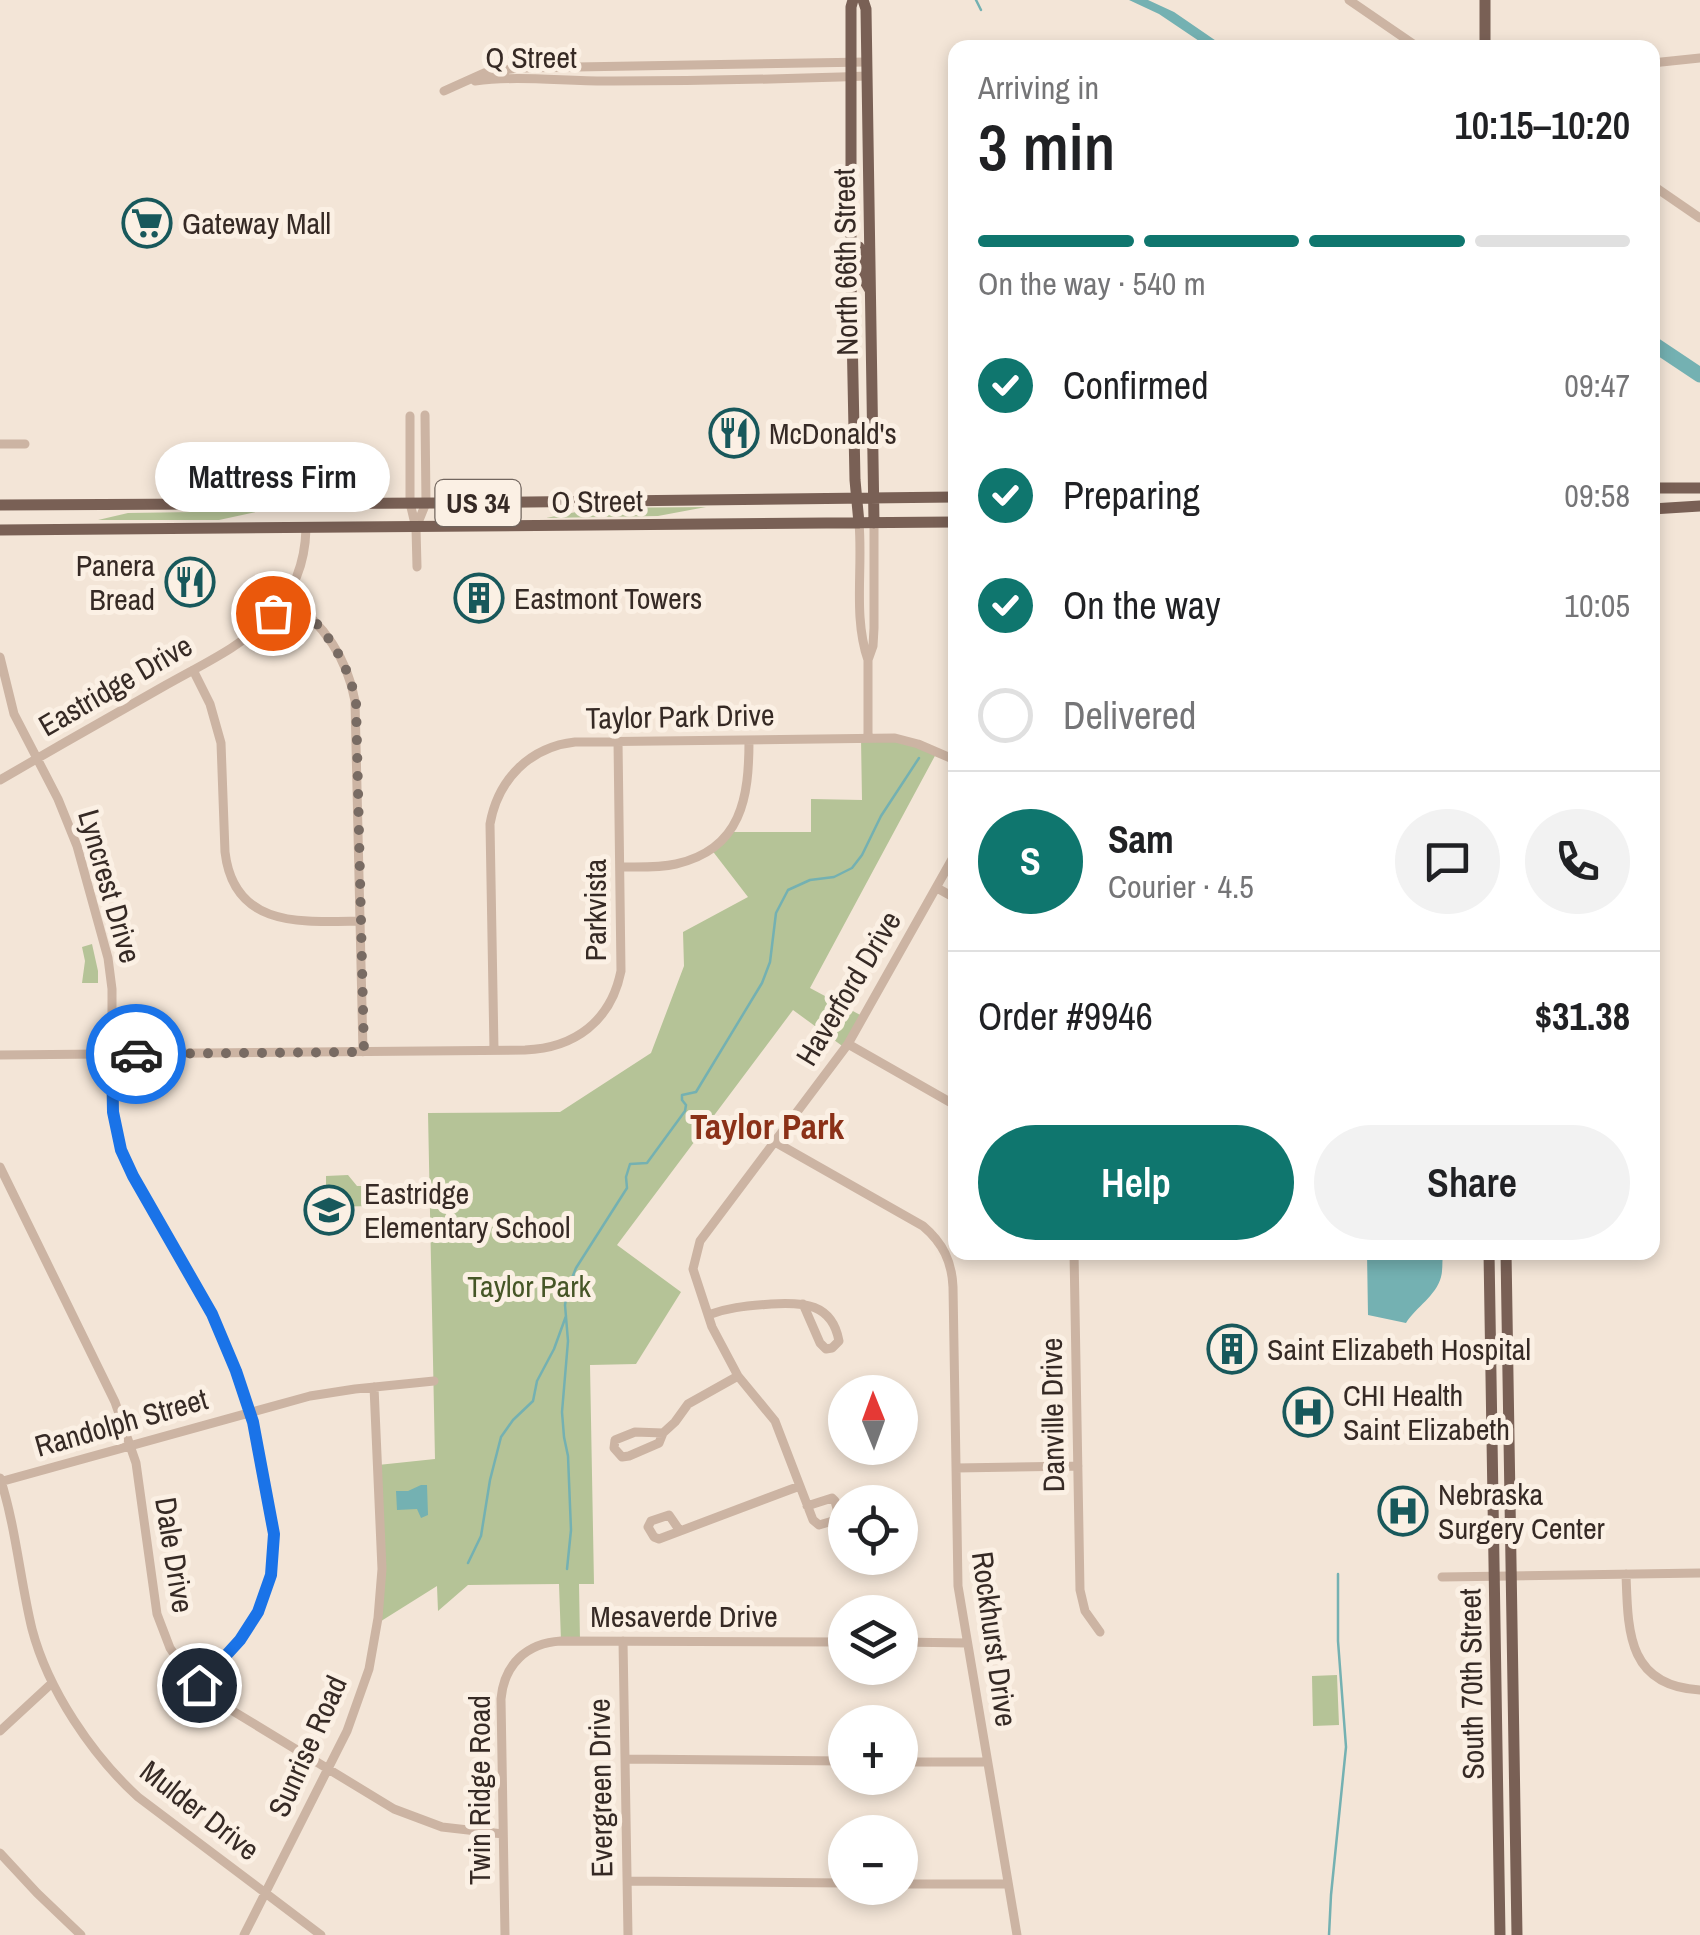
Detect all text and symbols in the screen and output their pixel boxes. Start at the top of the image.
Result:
street label: Q Street [485,37,577,77]
text: Arriving in [978,66,1099,109]
text: 10:15–10:20 [1454,100,1630,151]
text: 3 min [978,103,1115,190]
street label: North 66th Street [823,168,867,356]
supermarket icon: Gateway Mall [121,197,173,249]
place label: Gateway Mall [182,203,331,243]
text: On the way · 540 m [978,262,1206,305]
icon: check [978,358,1033,413]
text: Confirmed [1063,360,1208,411]
text: 09:47 [1564,364,1630,407]
restaurant icon: McDonald's [708,407,760,459]
place label: McDonald's [769,413,897,453]
callout: Mattress Firm [156,443,390,513]
text: Mattress Firm [188,455,357,498]
icon: check [978,468,1033,523]
text: Preparing [1063,470,1200,521]
text: 09:58 [1564,474,1630,517]
road number: US 34 [436,480,520,526]
street label: O Street [551,480,643,522]
place label: Panera Bread [76,545,155,619]
restaurant icon: Panera Bread [164,556,216,608]
pin [231,571,316,656]
building icon: Eastmont Towers [453,572,505,624]
place label: Eastmont Towers [514,578,702,618]
icon: check [978,578,1033,633]
text: On the way [1063,580,1221,631]
text: 10:05 [1564,584,1630,627]
icon: bag [246,586,301,641]
street label: Eastridge Drive [31,625,199,745]
text: Delivered [1063,690,1196,741]
street label: Taylor Park Drive [585,694,775,738]
street label: Lyncrest Drive [69,805,151,967]
button: chat [1395,809,1500,914]
button: phone [1525,809,1630,914]
text: Sam [1108,814,1174,865]
text: S [1020,836,1041,887]
street label: Parkvista [575,858,615,961]
text: Courier · 4.5 [1108,865,1254,908]
street label: Haverford Drive [786,903,910,1073]
text: Order #9946 [978,991,1153,1042]
text: $31.38 [1535,991,1630,1042]
courier [86,1004,186,1104]
icon: car [109,1027,164,1082]
district label: Taylor Park [690,1103,844,1150]
button: Help [978,1125,1294,1240]
button: Share [1314,1125,1630,1240]
place label: Eastridge Elementary School [364,1173,570,1247]
school or university icon: Eastridge Elementary School [303,1184,355,1236]
park label: Taylor Park [467,1266,591,1306]
building icon: Saint Elizabeth Hospital [1206,1323,1258,1375]
place label: Saint Elizabeth Hospital [1267,1329,1531,1369]
street label: Danville Drive [1031,1337,1073,1493]
north arrow [828,1375,918,1465]
map controls [828,1375,918,1905]
place label: CHI Health Saint Elizabeth [1343,1375,1510,1449]
street label: Randolph Street [30,1378,212,1466]
hospital icon: CHI Health Saint Elizabeth [1282,1386,1334,1438]
place label: Nebraska Surgery Center [1438,1474,1606,1548]
button: locate [828,1485,918,1575]
hospital icon: Nebraska Surgery Center [1377,1485,1429,1537]
street label: Dale Drive [146,1494,204,1616]
street label: Rockhurst Drive [963,1549,1027,1729]
street label: South 70th Street [1449,1588,1493,1780]
button: layers [828,1595,918,1685]
street label: Mesaverde Drive [590,1596,778,1636]
pin [157,1643,242,1728]
icon: home [172,1658,227,1713]
street label: Sunrise Road [258,1669,356,1823]
street label: Twin Ridge Road [459,1695,499,1885]
street label: Evergreen Drive [578,1698,622,1878]
button: + [828,1705,918,1795]
street label: Mulder Drive [132,1751,268,1869]
button: − [828,1815,918,1905]

